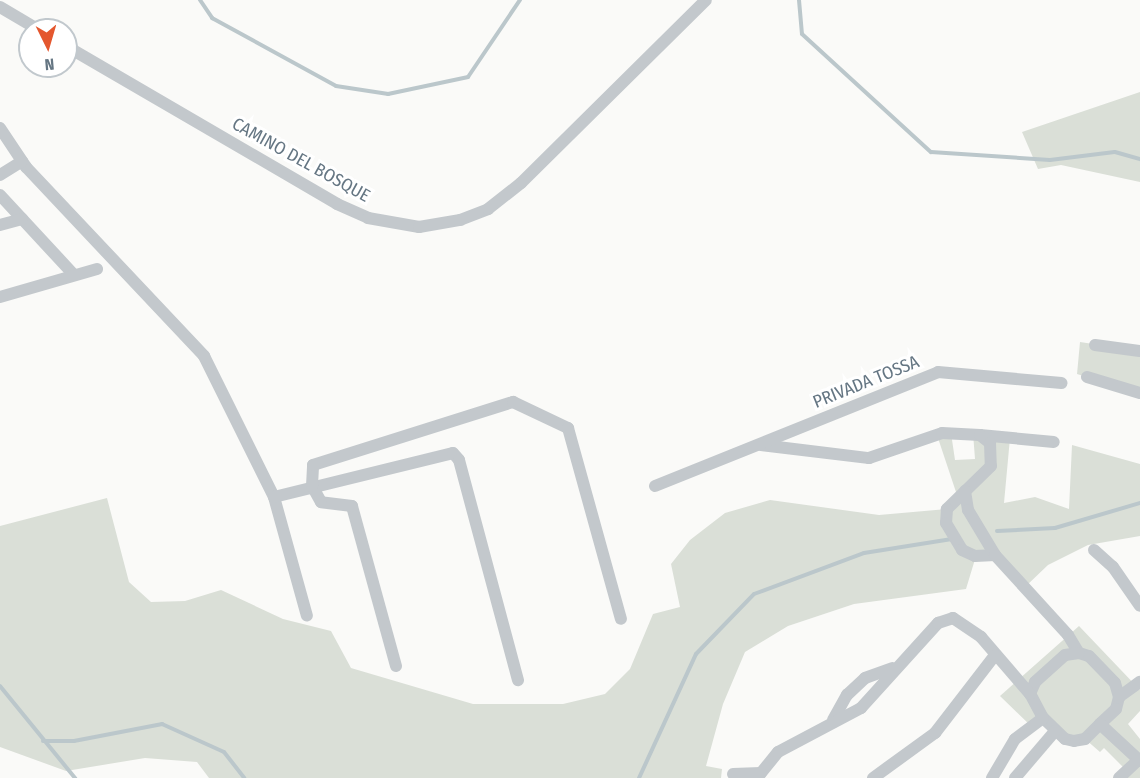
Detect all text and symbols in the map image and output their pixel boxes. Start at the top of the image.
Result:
north arrow [18,18,78,78]
text: N [44,55,55,74]
street label: CAMINO DEL BOSQUE [228,113,374,207]
street label: PRIVADA TOSSA [810,351,922,413]

